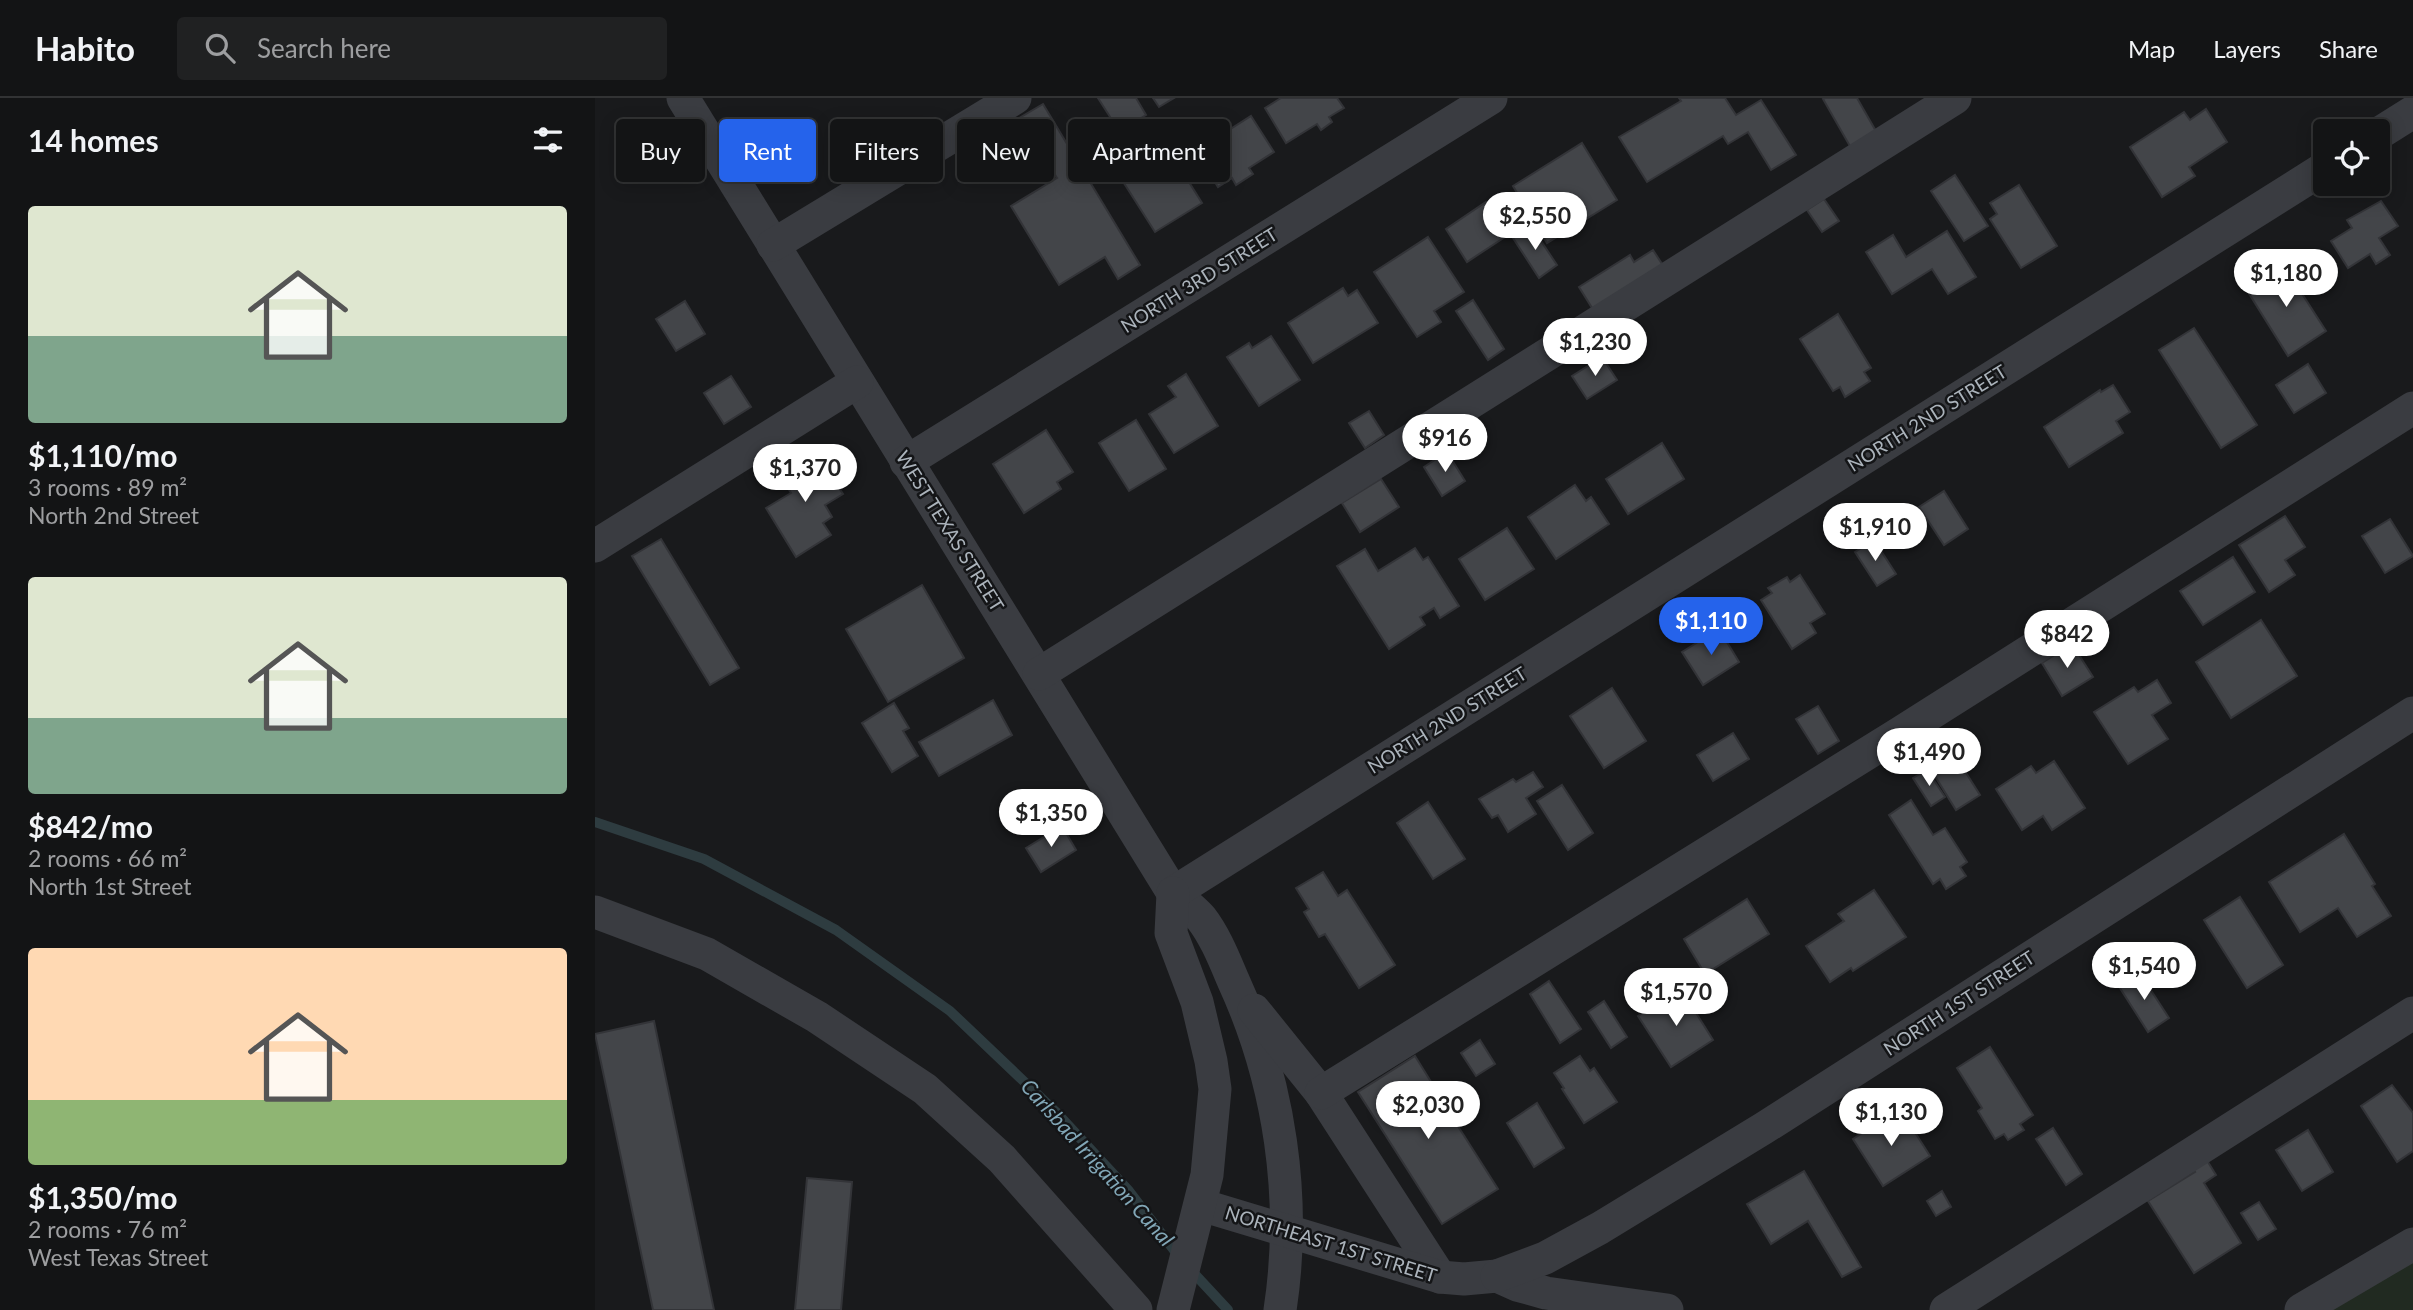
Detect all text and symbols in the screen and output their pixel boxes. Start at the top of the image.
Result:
search box [177,17,667,80]
text: Habito [35,28,135,68]
icon: search [201,29,239,67]
text: Search here [257,32,391,64]
text: Map [2128,34,2175,63]
text: Layers [2213,34,2281,63]
text: Share [2319,34,2378,63]
chip: Buy [616,119,705,182]
chip: Rent [719,119,816,182]
chip: Filters [830,119,943,182]
chip: New [957,119,1054,182]
chip: Apartment [1068,119,1230,182]
map controls [2313,119,2390,196]
button: locate [2313,119,2390,196]
icon: filters [529,121,567,159]
text: 14 homes [28,122,159,158]
pin: $2,550 [1478,192,1592,252]
text: $2,550 [1499,201,1571,229]
street label: NORTH 3RD STREET [1116,222,1281,337]
pin: $1,180 [2229,250,2343,309]
icon: home [235,252,361,378]
text: $1,180 [2250,258,2322,286]
pin: $1,230 [1538,318,1652,378]
text: $1,230 [1559,327,1631,355]
street label: NORTH 2ND STREET [1843,359,2011,476]
pin: $916 [1404,414,1486,474]
text: $916 [1418,423,1472,451]
text: $1,110/mo [28,437,177,473]
pin: $1,370 [748,444,862,504]
street label: WEST TEXAS STREET [892,446,1009,615]
text: $1,370 [769,453,841,481]
text: 3 rooms · 89 m² [28,473,187,501]
text: North 2nd Street [28,501,199,529]
pin: $1,910 [1818,504,1932,563]
text: $1,910 [1839,512,1911,540]
pin: $1,110 [1654,598,1768,657]
text: $1,110 [1675,606,1747,634]
pin: $842 [2026,610,2108,670]
text: $842 [2040,619,2094,647]
icon: home [235,623,361,749]
street label: NORTH 2ND STREET [1363,661,1531,778]
pin: $1,490 [1872,728,1986,788]
text: $1,490 [1893,737,1965,765]
pin: $1,350 [994,790,1108,849]
text: $1,350 [1015,798,1087,826]
text: $842/mo [28,808,153,844]
text: 2 rooms · 66 m² [28,844,187,872]
text: North 1st Street [28,872,192,900]
pin: $1,540 [2087,942,2201,1002]
street label: NORTH 1ST STREET [1879,945,2038,1060]
text: $1,540 [2108,951,2180,979]
pin: $1,570 [1619,968,1733,1028]
text: $1,570 [1640,977,1712,1005]
icon: home [235,994,361,1120]
water label: Carlsbad Irrigation Canal [1016,1073,1180,1251]
pin: $2,030 [1371,1082,1485,1141]
pin: $1,130 [1834,1088,1948,1148]
text: $2,030 [1392,1090,1464,1118]
text: $1,130 [1855,1097,1927,1125]
text: $1,350/mo [28,1179,177,1215]
street label: NORTHEAST 1ST STREET [1223,1200,1440,1287]
text: 2 rooms · 76 m² [28,1215,187,1243]
text: West Texas Street [28,1243,208,1271]

